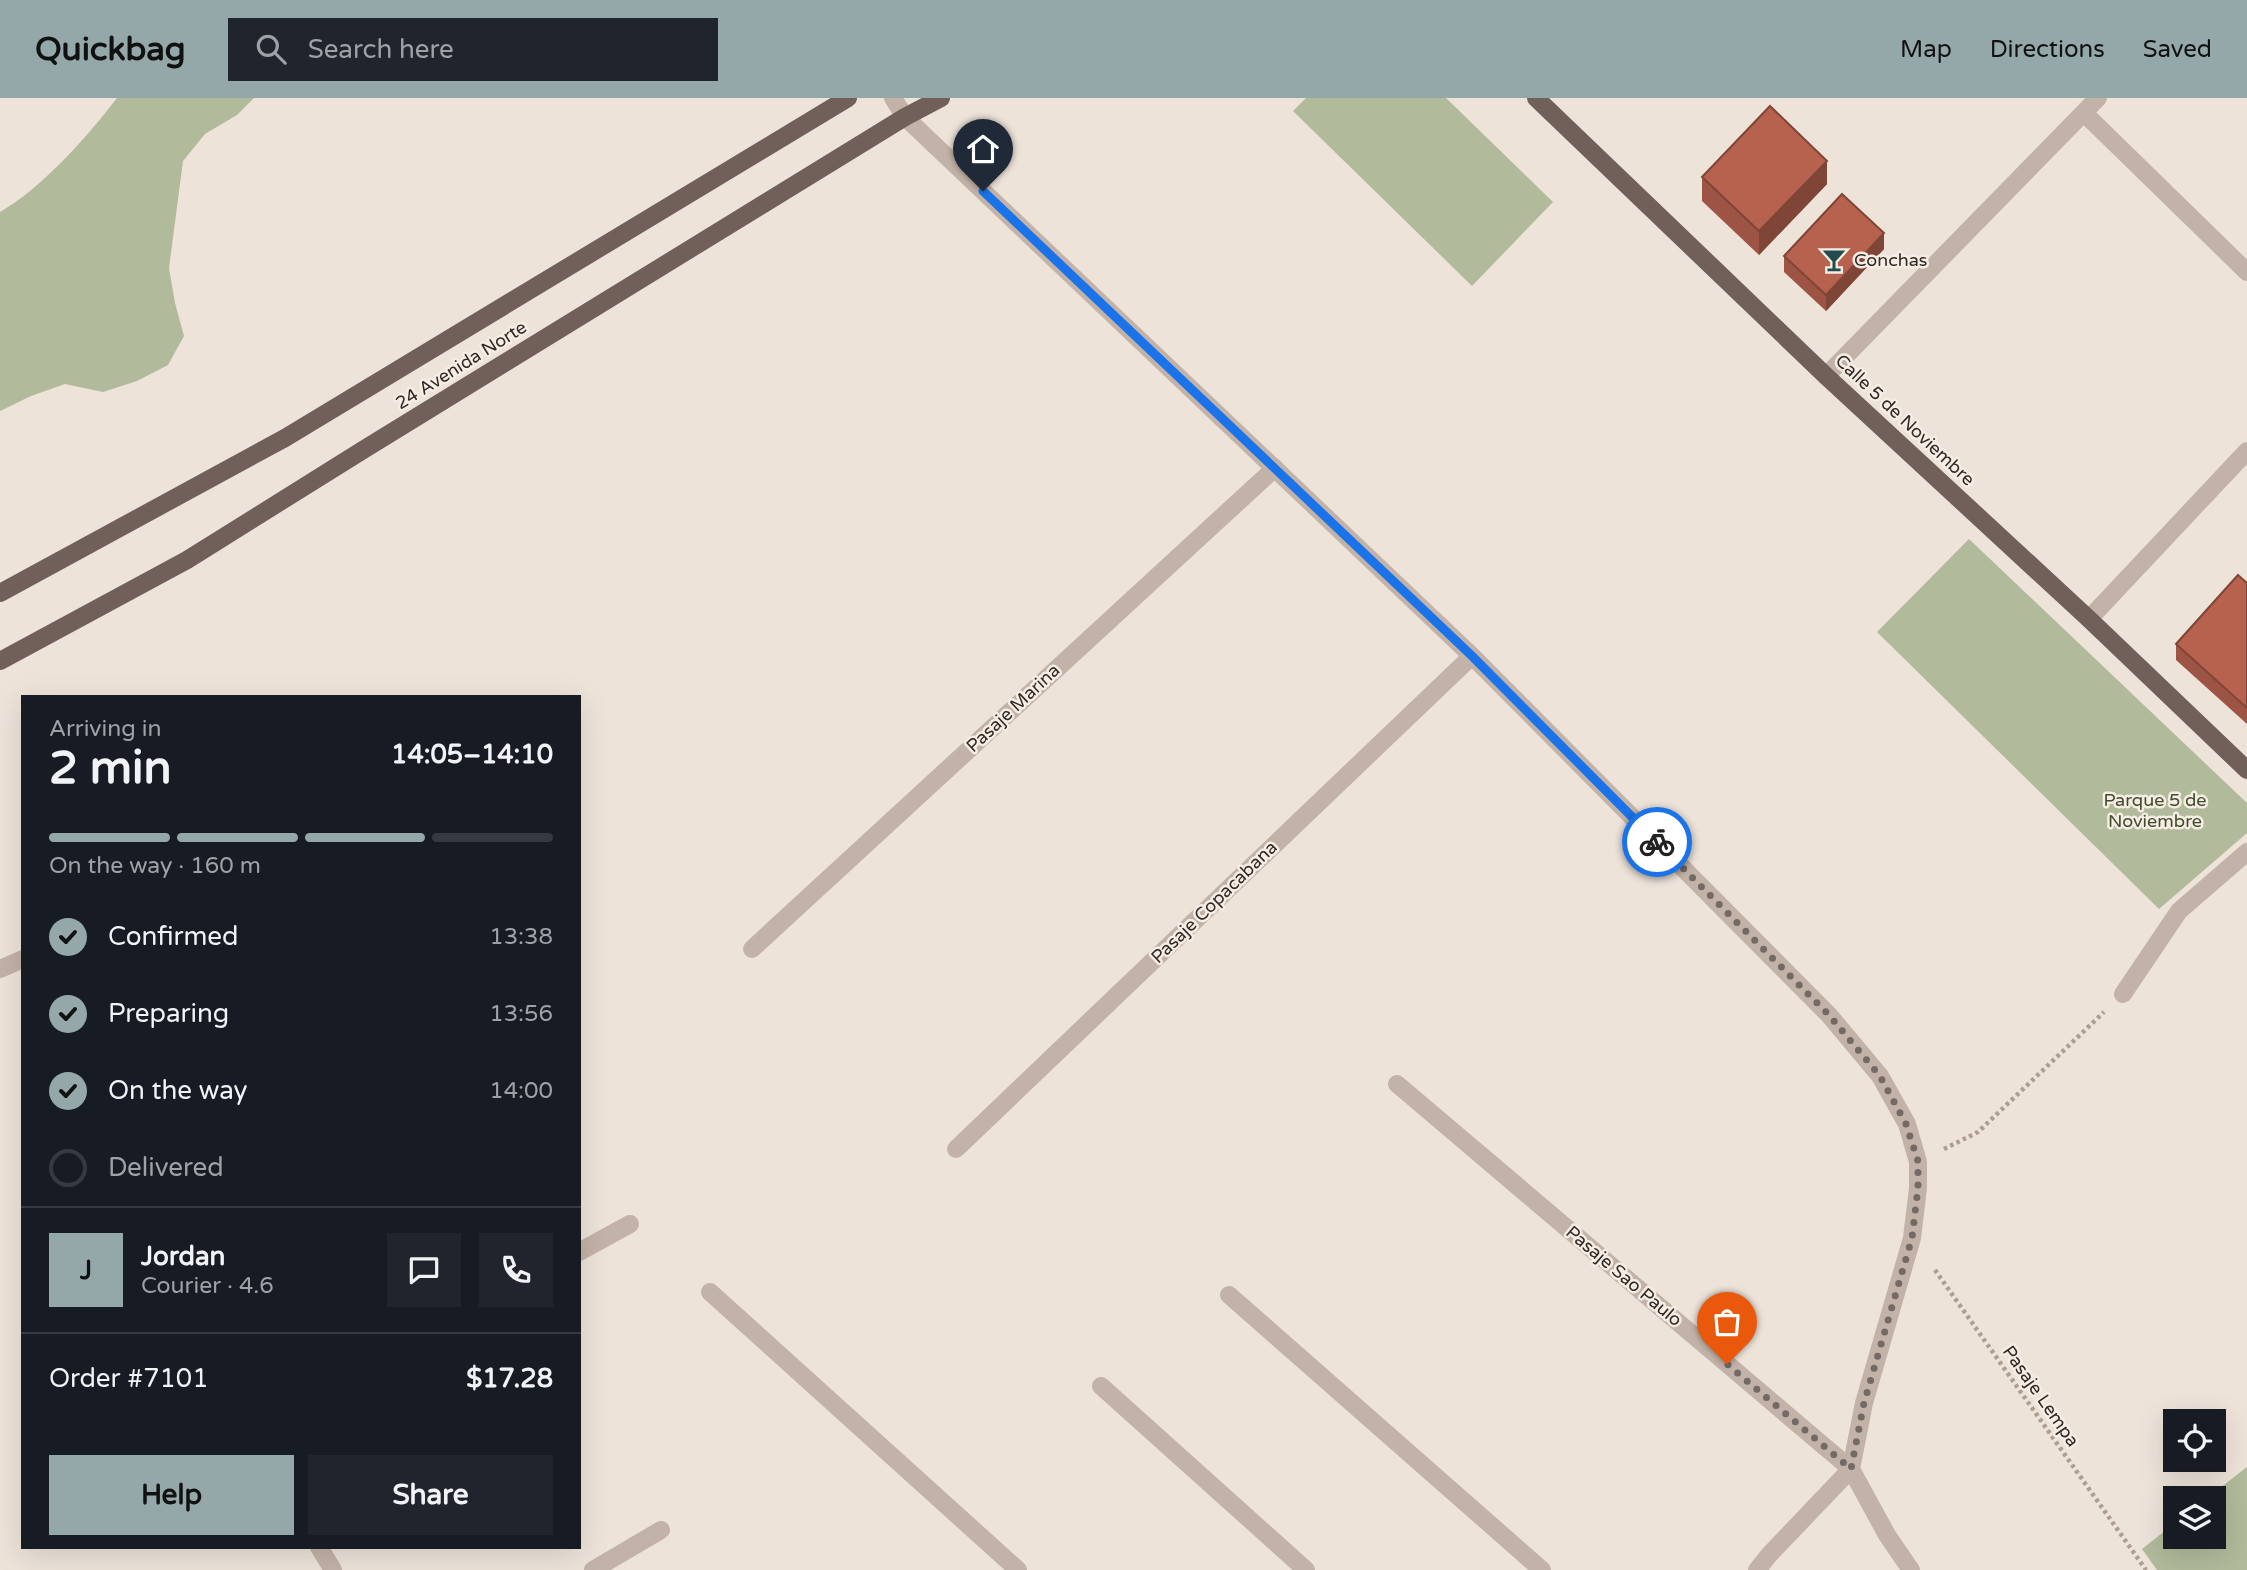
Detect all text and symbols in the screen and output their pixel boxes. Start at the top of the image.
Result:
search box [228,18,718,81]
text: Quickbag [35,30,186,69]
icon: search [252,30,290,68]
text: Search here [308,34,454,65]
text: Map [1900,35,1952,64]
text: Directions [1990,35,2105,64]
text: Saved [2143,35,2212,64]
pin [953,119,1013,191]
icon: home [964,130,1002,168]
bar icon: Conchas [1820,246,1848,274]
place label: Conchas [1854,249,1927,271]
street label: 24 Avenida Norte [391,316,531,414]
street label: Calle 5 de Noviembre [1831,350,1979,490]
street label: Pasaje Marina [962,659,1064,757]
text: Arriving in [49,715,162,743]
text: 14:05–14:10 [391,739,553,770]
text: 2 min [49,741,172,796]
park label: Parque 5 de Noviembre [2103,789,2207,832]
courier [1622,807,1692,877]
icon: bike [1638,823,1676,861]
street label: Pasaje Copacabana [1146,836,1282,968]
text: On the way · 160 m [49,852,261,880]
icon: check [49,918,87,956]
text: Confirmed [108,921,238,952]
text: 13:38 [489,923,553,951]
icon: check [49,995,87,1033]
text: Preparing [108,998,229,1029]
text: 13:56 [489,1000,553,1028]
icon: check [49,1072,87,1110]
text: On the way [108,1075,248,1106]
text: 14:00 [489,1077,553,1105]
text: Delivered [108,1152,224,1183]
street label: Pasaje Sao Paulo [1561,1221,1687,1331]
button: chat [387,1233,461,1307]
button: phone [479,1233,553,1307]
text: Jordan [141,1241,225,1272]
text: J [80,1255,92,1286]
text: Courier · 4.6 [141,1272,274,1300]
pin [1697,1292,1757,1364]
icon: bag [1708,1303,1746,1341]
street label: Pasaje Lempa [1998,1341,2084,1451]
text: Order #7101 [49,1363,209,1394]
text: $17.28 [466,1363,553,1394]
map controls [2163,1409,2226,1549]
button: locate [2163,1409,2226,1472]
button: Help [49,1455,294,1535]
button: Share [308,1455,553,1535]
button: layers [2163,1486,2226,1549]

